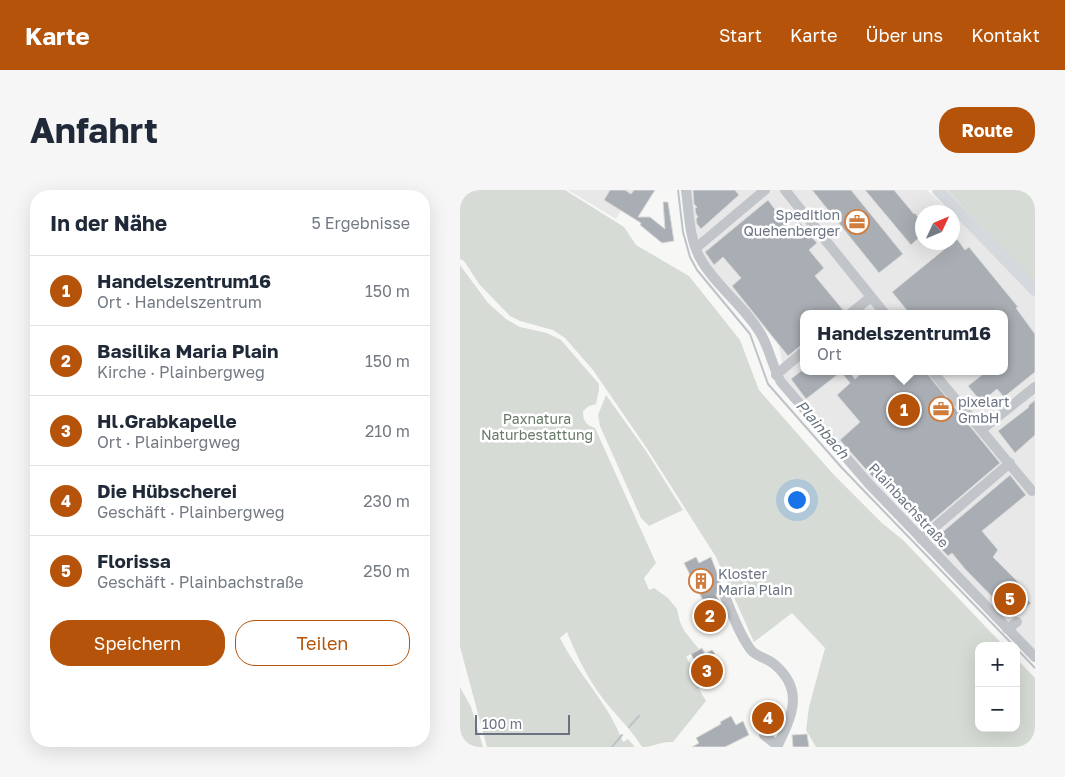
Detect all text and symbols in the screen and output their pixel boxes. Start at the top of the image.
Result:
text: Karte [25,21,90,50]
text: Start [719,24,762,46]
text: Karte [790,24,837,46]
text: Über uns [865,24,943,46]
text: Kontakt [971,24,1040,46]
button: Route [939,107,1035,153]
text: Anfahrt [30,109,158,151]
north arrow [915,205,960,250]
place label: Spedition Quehenberger [743,206,841,239]
office icon: Spedition Quehenberger [844,209,870,235]
text: In der Nähe [50,210,167,236]
text: 5 Ergebnisse [312,213,410,233]
text: Handelszentrum16 [97,269,271,292]
text: 1 [62,281,70,301]
text: 150 m [365,281,410,301]
text: Ort · Handelszentrum [97,292,262,312]
popup [800,310,1008,375]
text: Handelszentrum16 [817,321,991,344]
text: Basilika Maria Plain [97,339,279,362]
text: Ort [817,344,842,364]
text: 2 [61,351,71,371]
text: 150 m [365,351,410,371]
text: Kirche · Plainbergweg [97,362,265,382]
pin: 1 [888,391,920,429]
place label: pixelart GmbH [958,393,1010,426]
water label: Plainbach [793,396,854,462]
office icon: pixelart GmbH [928,396,954,422]
text: Hl.Grabkapelle [97,409,237,432]
park label: Paxnatura Naturbestattung [481,410,593,443]
text: 3 [61,421,71,441]
text: 210 m [365,421,410,441]
text: Ort · Plainbergweg [97,432,240,452]
street label: Plainbachstraße [866,459,952,551]
text: Die Hübscherei [97,479,237,502]
your location [784,487,810,513]
text: 4 [61,491,71,511]
text: 230 m [363,491,410,511]
text: Geschäft · Plainbergweg [97,502,285,522]
text: Florissa [97,549,171,572]
text: 5 [61,561,71,581]
text: 250 m [363,561,410,581]
place label: Kloster Maria Plain [718,565,793,598]
building icon: Kloster Maria Plain [688,568,714,594]
text: Geschäft · Plainbachstraße [97,572,304,592]
pin: 5 [994,580,1026,618]
pin: 2 [694,597,726,635]
button: Speichern [50,620,225,666]
button: Teilen [235,620,410,666]
map controls [975,642,1020,732]
button: + [975,642,1020,687]
pin: 3 [691,652,723,690]
button: − [975,687,1020,732]
pin: 4 [752,699,784,737]
scale bar [475,712,570,735]
text: 100 m [482,715,522,732]

